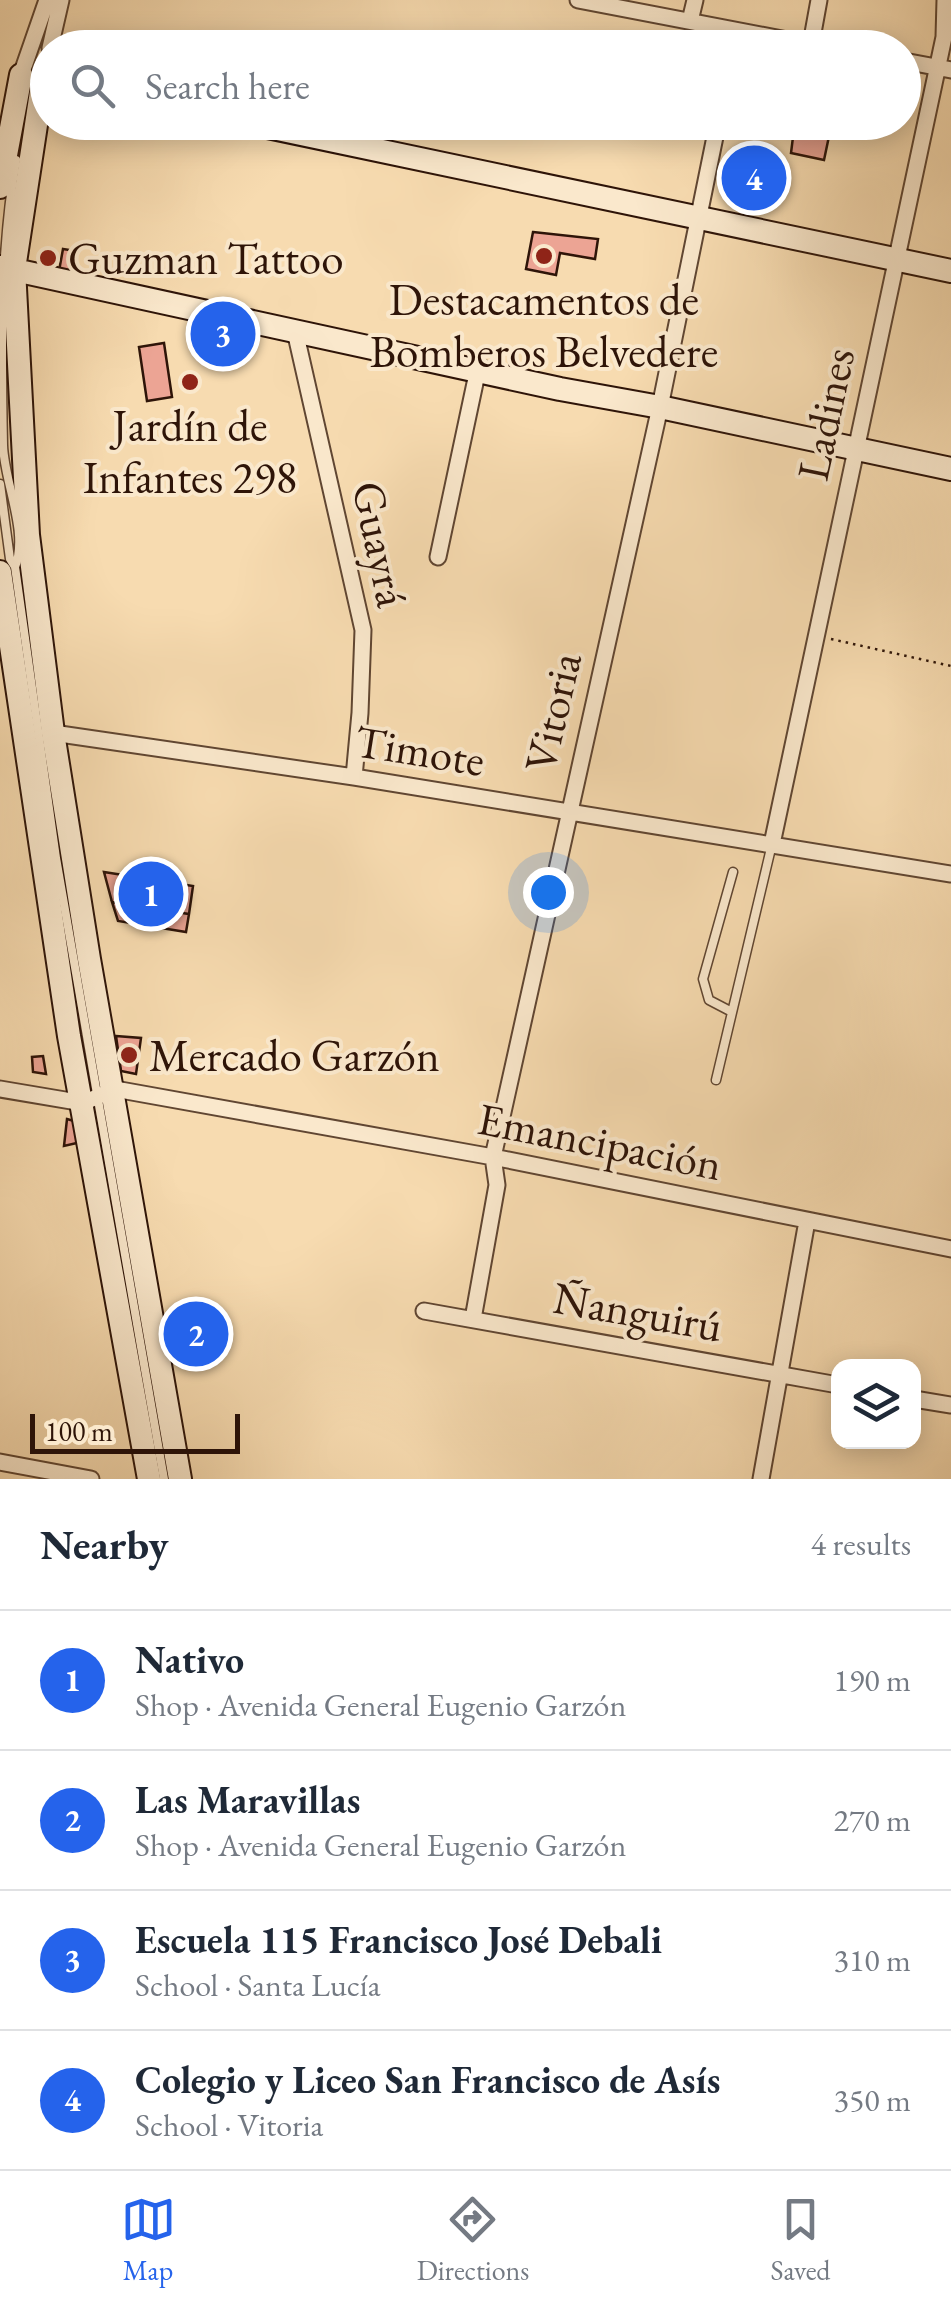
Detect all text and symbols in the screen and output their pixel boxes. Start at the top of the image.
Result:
search box [30,30,921,140]
icon: search [65,58,120,113]
text: Search here [145,61,310,110]
pin: 4 [722,140,786,216]
place label: Guzman Tattoo [68,229,343,287]
marker: Destacamentos de Bomberos Belvedere [533,245,555,267]
marker: Guzman Tattoo [37,247,59,269]
place label: Destacamentos de Bomberos Belvedere [370,270,718,380]
pin: 3 [190,296,256,372]
street label: Ladines [783,342,867,486]
marker: Jardín de Infantes 298 [179,371,201,393]
place label: Jardín de Infantes 298 [83,396,297,506]
street label: Guayrá [339,476,423,612]
street label: Vitoria [510,647,594,777]
street label: Timote [351,711,489,789]
pin: 1 [118,856,184,932]
your location [523,867,574,918]
place label: Mercado Garzón [149,1026,440,1084]
marker: Mercado Garzón [118,1044,140,1066]
street label: Emancipación [473,1089,727,1193]
street label: Ñanguirú [549,1268,727,1354]
pin: 2 [164,1296,228,1372]
map controls [831,1359,921,1449]
button: layers [831,1359,921,1449]
scale bar [30,1409,240,1454]
text: 100 m [45,1413,113,1449]
text: Nearby [40,1517,169,1572]
text: 4 results [811,1523,911,1565]
text: Nativo [135,1635,244,1684]
text: 1 [64,1659,81,1701]
text: 190 m [834,1659,911,1701]
text: Shop · Avenida General Eugenio Garzón [135,1684,626,1726]
text: Las Maravillas [135,1775,360,1824]
text: 2 [64,1799,81,1841]
text: 270 m [834,1799,911,1841]
text: Shop · Avenida General Eugenio Garzón [135,1824,626,1866]
text: Escuela 115 Francisco José Debali [135,1915,662,1964]
text: 3 [64,1939,81,1981]
text: 310 m [834,1939,911,1981]
text: School · Santa Lucía [135,1964,380,2006]
text: Colegio y Liceo San Francisco de Asís [135,2055,720,2104]
text: 4 [64,2079,81,2121]
text: 350 m [834,2079,911,2121]
text: School · Vitoria [135,2104,323,2146]
tab: Map [121,2192,176,2288]
tab: Directions [417,2192,529,2288]
tab: Saved [770,2192,830,2288]

